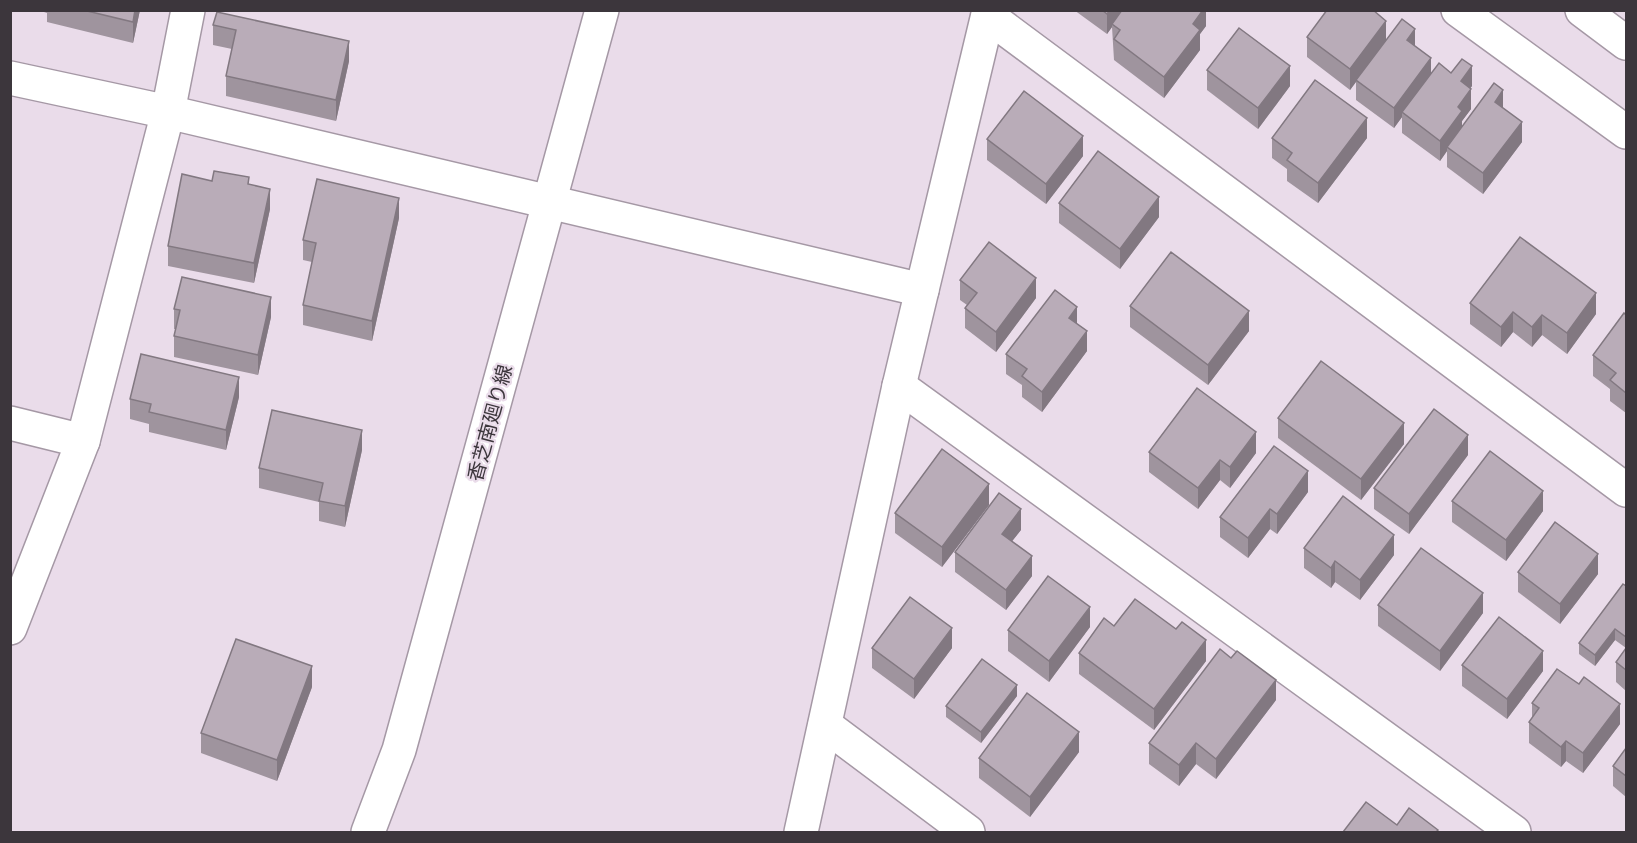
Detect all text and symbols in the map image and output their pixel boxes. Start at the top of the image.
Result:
street label: 香芝南廻り線 [463,362,517,484]

